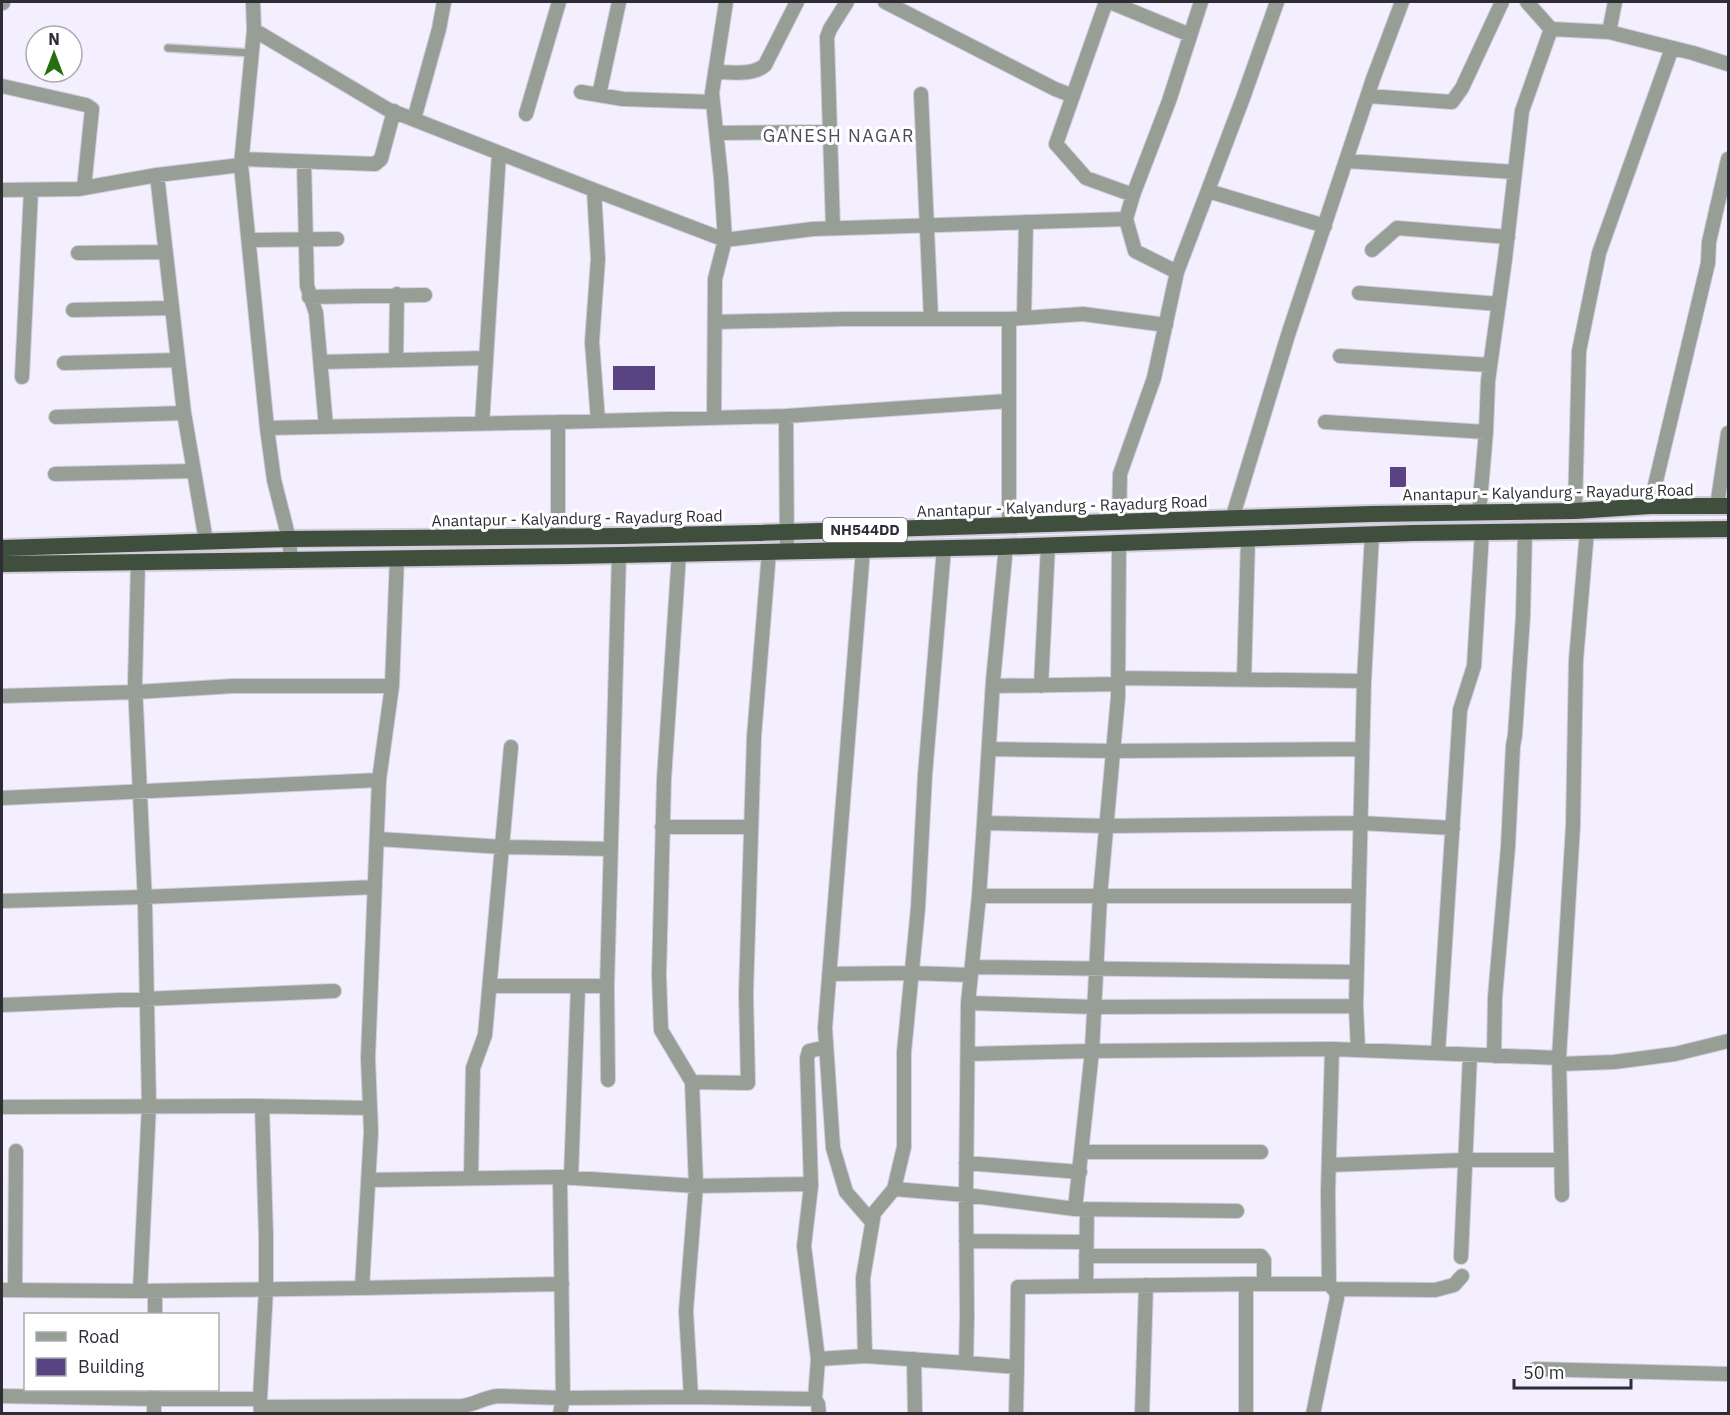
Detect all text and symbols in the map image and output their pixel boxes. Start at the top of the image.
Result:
north arrow [24,24,84,84]
text: N [48,29,60,49]
district label: GANESH NAGAR [763,124,915,147]
street label: Anantapur - Kalyandurg - Rayadurg Road [1402,479,1694,505]
street label: Anantapur - Kalyandurg - Rayadurg Road [916,491,1208,521]
street label: Anantapur - Kalyandurg - Rayadurg Road [431,505,723,531]
road number: NH544DD [823,518,907,542]
legend [24,1313,219,1391]
text: Road [78,1325,119,1348]
scale bar [1514,1352,1631,1390]
text: Building [78,1355,145,1378]
text: 50 m [1523,1361,1565,1384]

